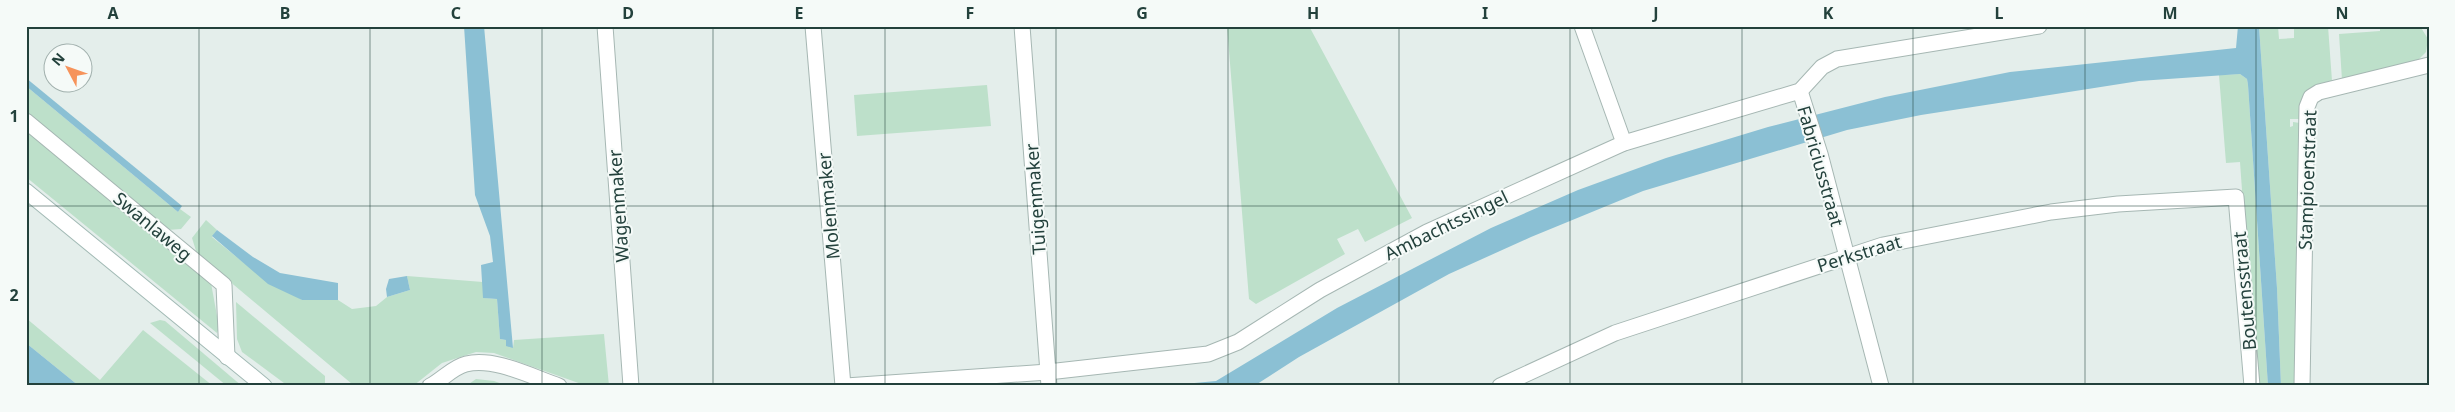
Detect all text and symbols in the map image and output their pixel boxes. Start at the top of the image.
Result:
text: A [107,2,119,24]
text: B [280,2,290,24]
text: C [451,2,461,24]
text: D [622,2,634,24]
text: E [795,2,804,24]
text: F [966,2,974,24]
text: G [1136,2,1148,24]
text: H [1307,2,1319,24]
text: I [1482,2,1488,24]
text: J [1651,2,1659,24]
text: K [1823,2,1834,24]
text: L [1995,2,2004,24]
text: M [2162,2,2178,24]
text: N [2335,2,2349,24]
north arrow [42,42,92,92]
text: N [47,49,69,70]
street label: Fabriciusstraat [1792,103,1850,230]
text: 1 [9,105,19,127]
street label: Stampioenstraat [2293,109,2321,250]
street label: Tuigenmaker [1019,142,1051,255]
street label: Wagenmaker [602,148,634,263]
street label: Molenmaker [811,151,845,260]
street label: Ambachtssingel [1380,185,1512,265]
street label: Swanlaweg [109,186,197,266]
street label: Perkstraat [1814,229,1905,277]
street label: Boutensstraat [2227,230,2261,351]
text: 2 [9,284,19,306]

